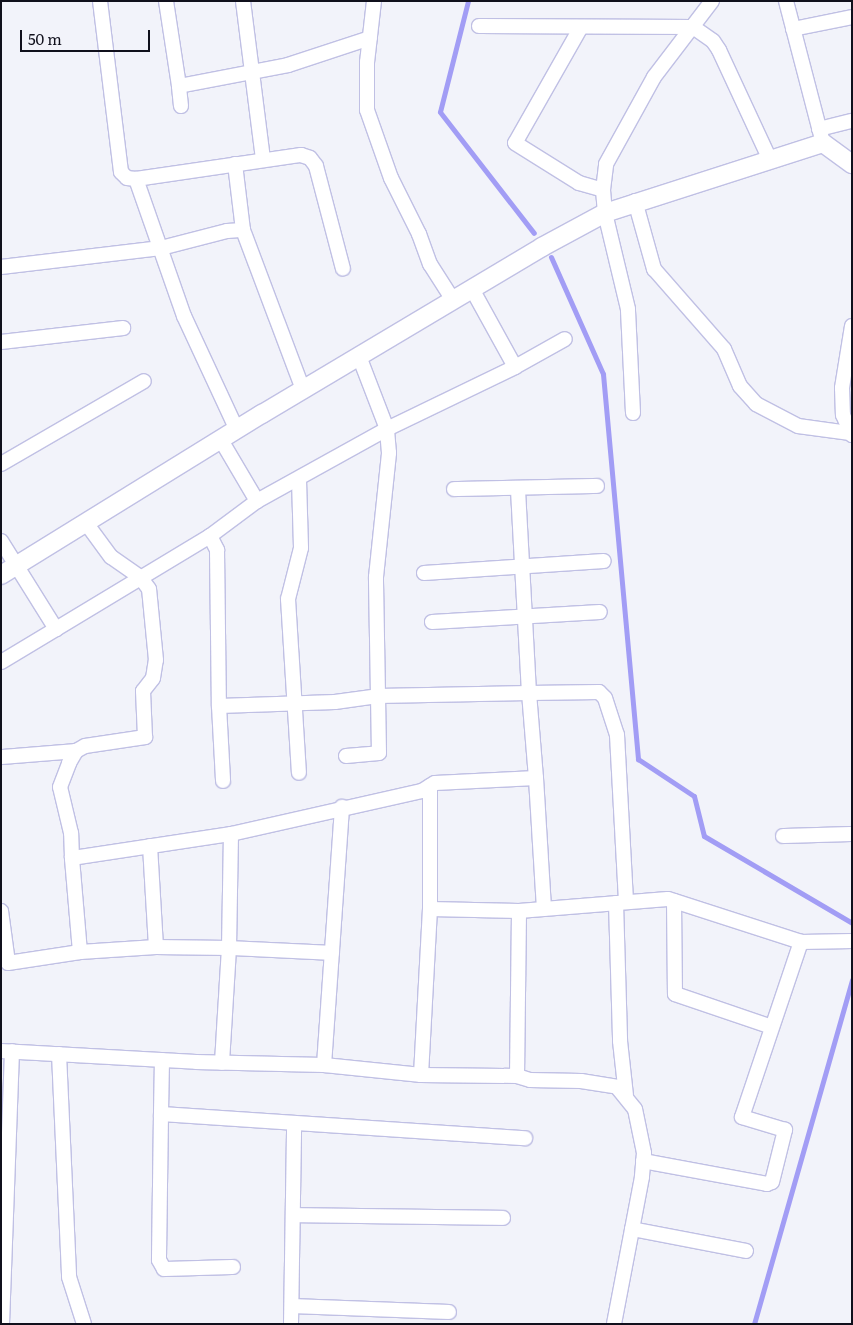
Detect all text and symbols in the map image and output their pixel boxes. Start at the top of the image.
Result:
scale bar [22,20,152,52]
text: 50 m [28,27,62,50]

